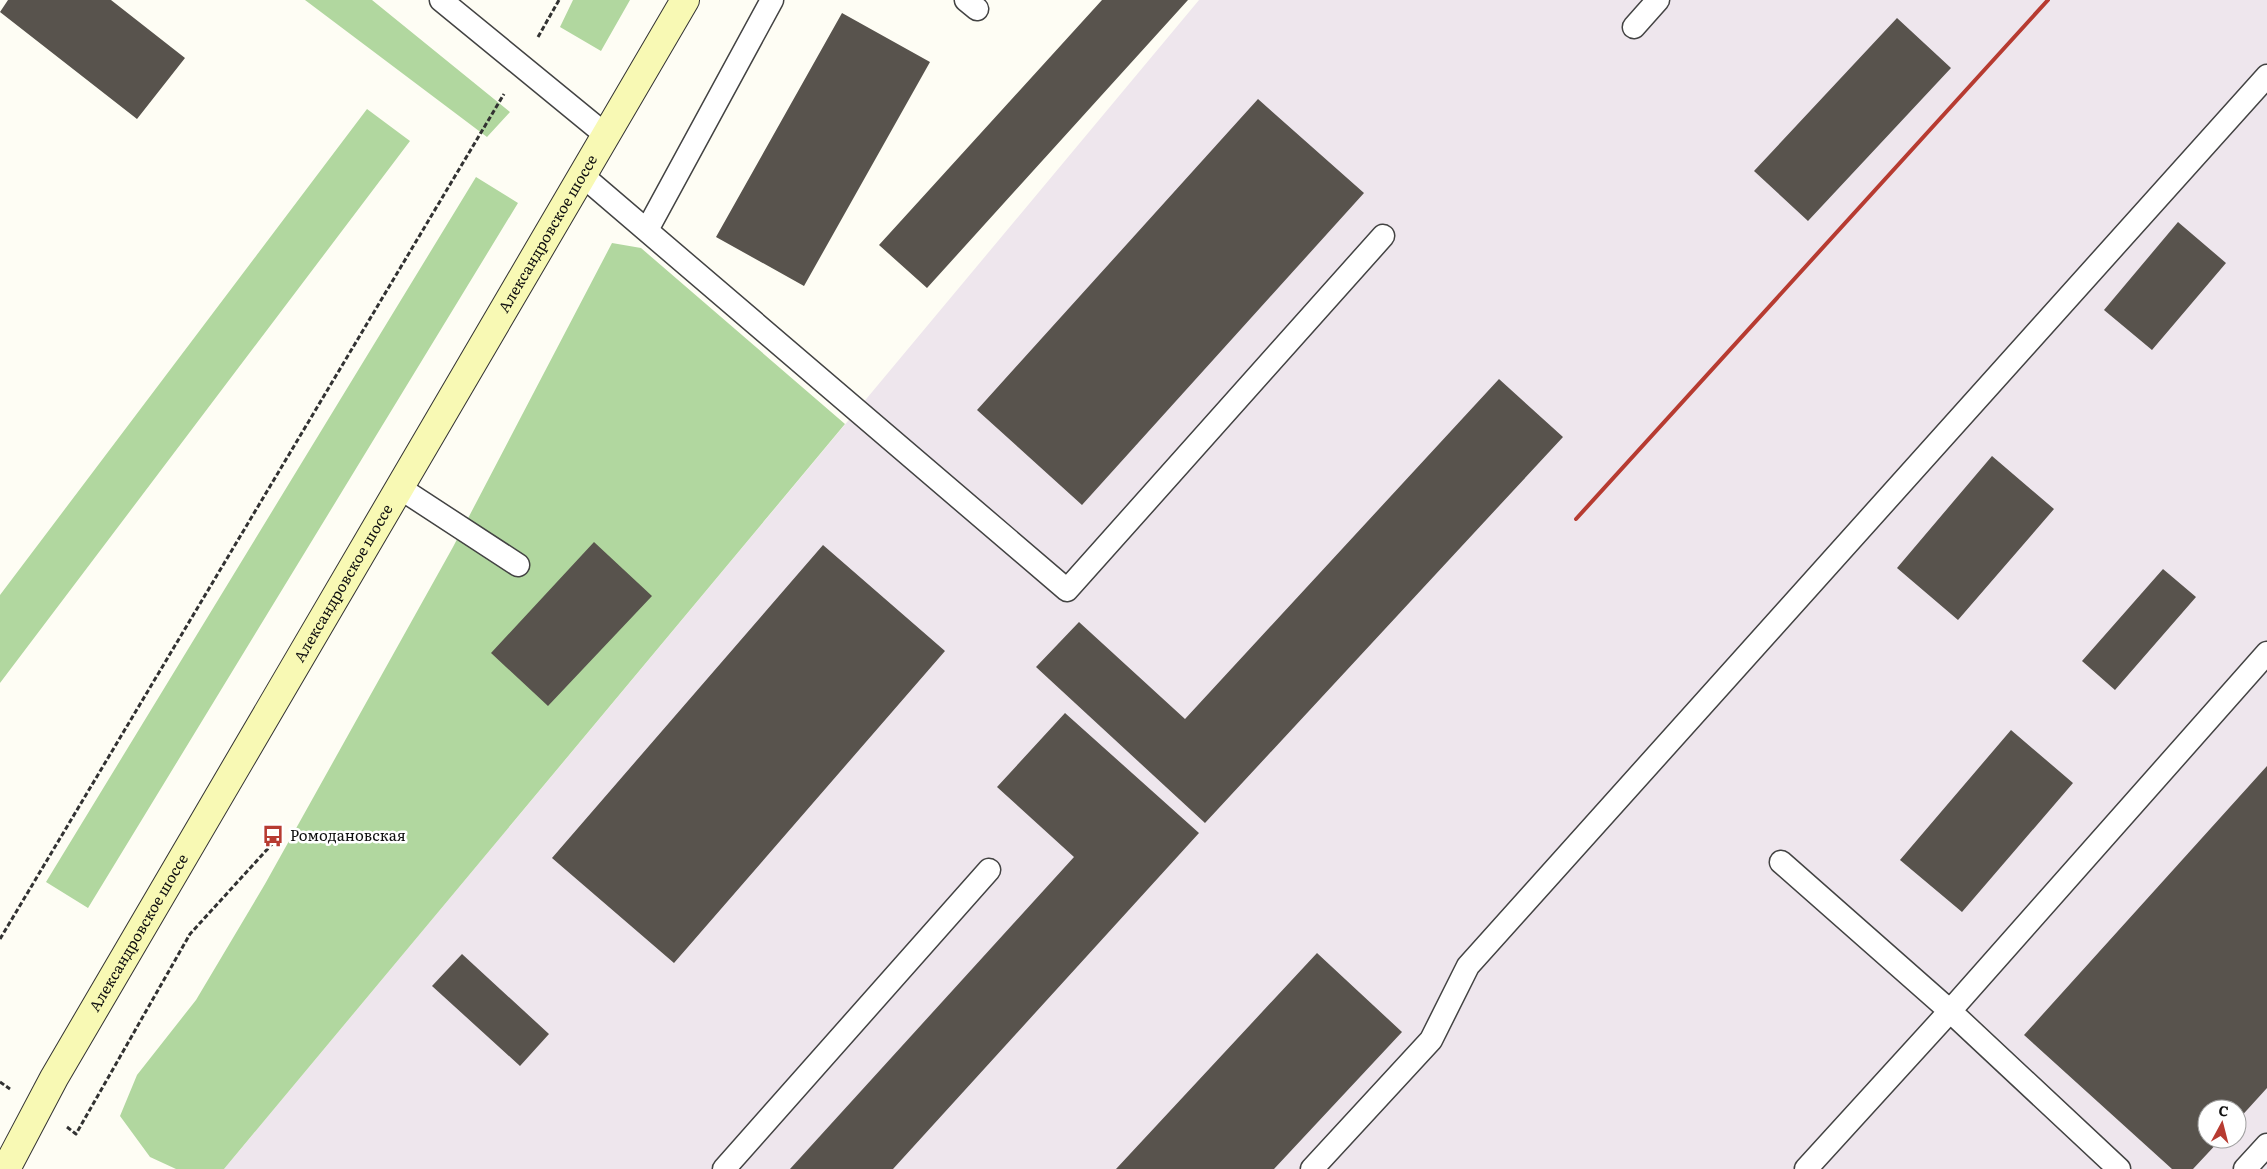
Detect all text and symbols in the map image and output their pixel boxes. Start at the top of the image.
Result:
street label: Александровское шоссе [492,150,602,316]
street label: Александровское шоссе [287,499,398,666]
bus stop icon: Ромодановская [260,823,286,849]
place label: Ромодановская [290,823,406,846]
street label: Александровское шоссе [82,849,193,1015]
north arrow [2197,1099,2247,1149]
text: С [2218,1100,2230,1121]

